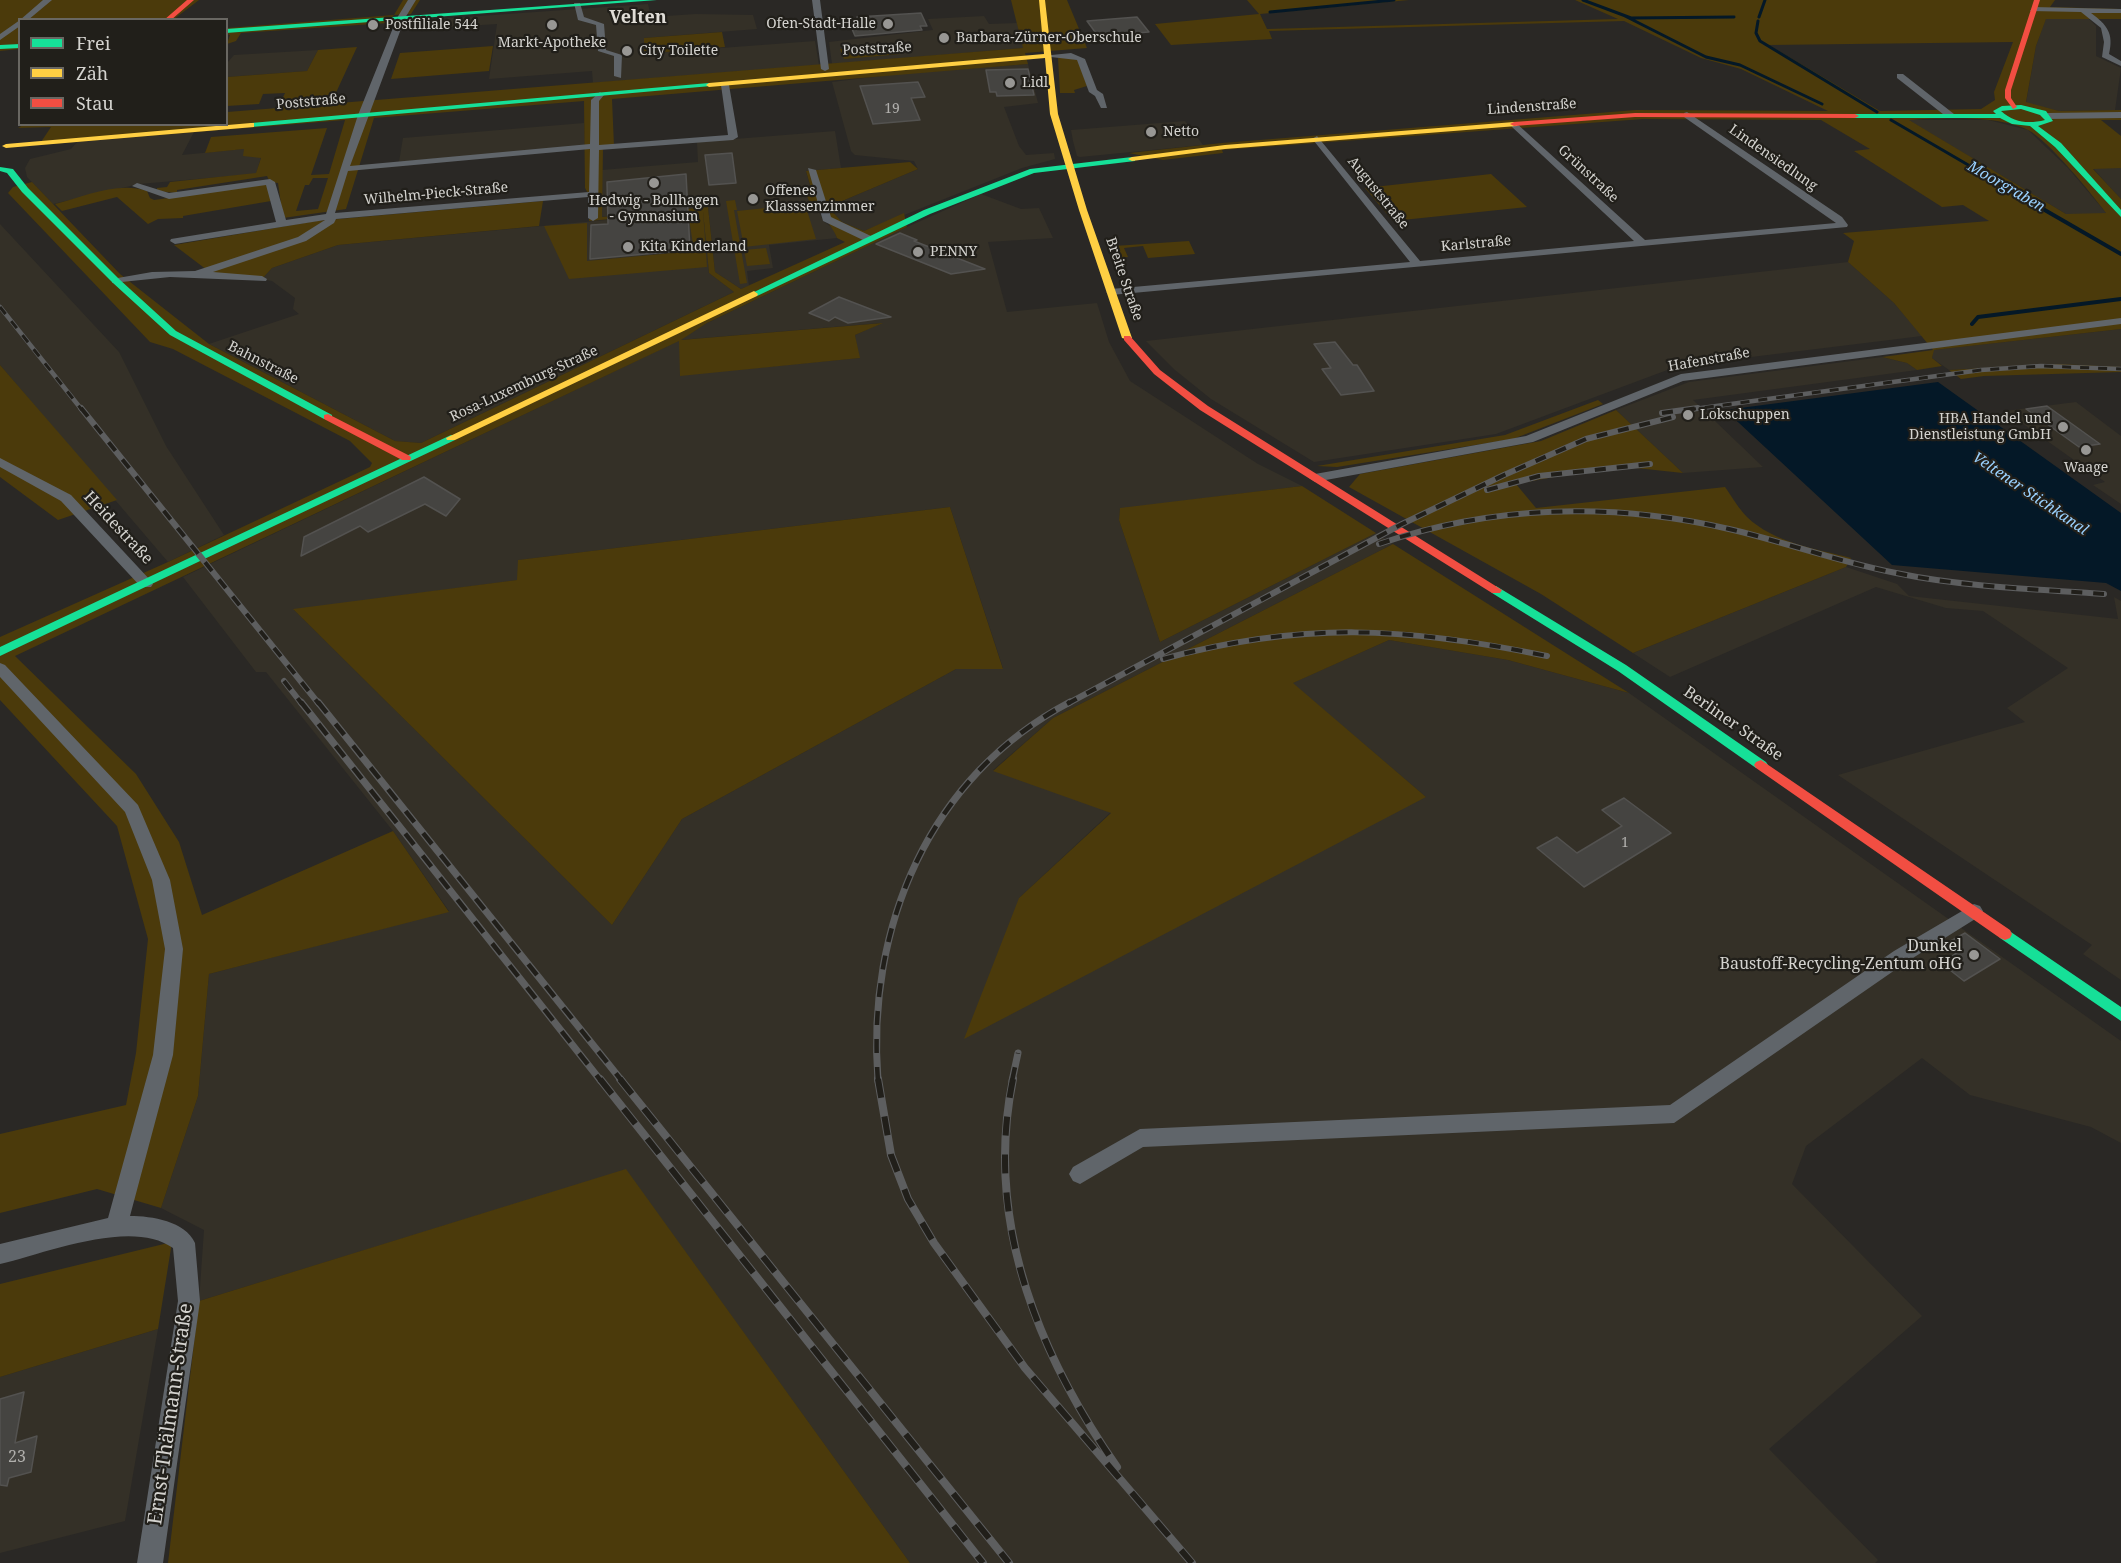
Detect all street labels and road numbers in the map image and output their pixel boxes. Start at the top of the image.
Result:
street label: Poststraße [842,39,912,59]
street label: Poststraße [276,91,346,113]
street label: Lindenstraße [1487,96,1577,118]
street label: Lindensiedlung [1726,121,1820,195]
street label: Grünstraße [1554,142,1622,206]
street label: Auguststraße [1344,153,1412,233]
street label: Wilhelm-Pieck-Straße [363,179,509,209]
street label: Karlstraße [1440,233,1512,255]
street label: Breite Straße [1102,235,1146,323]
street label: Bahnstraße [225,338,301,388]
street label: Rosa-Luxemburg-Straße [447,342,601,426]
street label: Hafenstraße [1667,345,1751,375]
street label: Heidestraße [79,488,157,568]
street label: Berliner Straße [1680,683,1786,765]
street label: Ernst-Thälmann-Straße [144,1302,198,1526]

